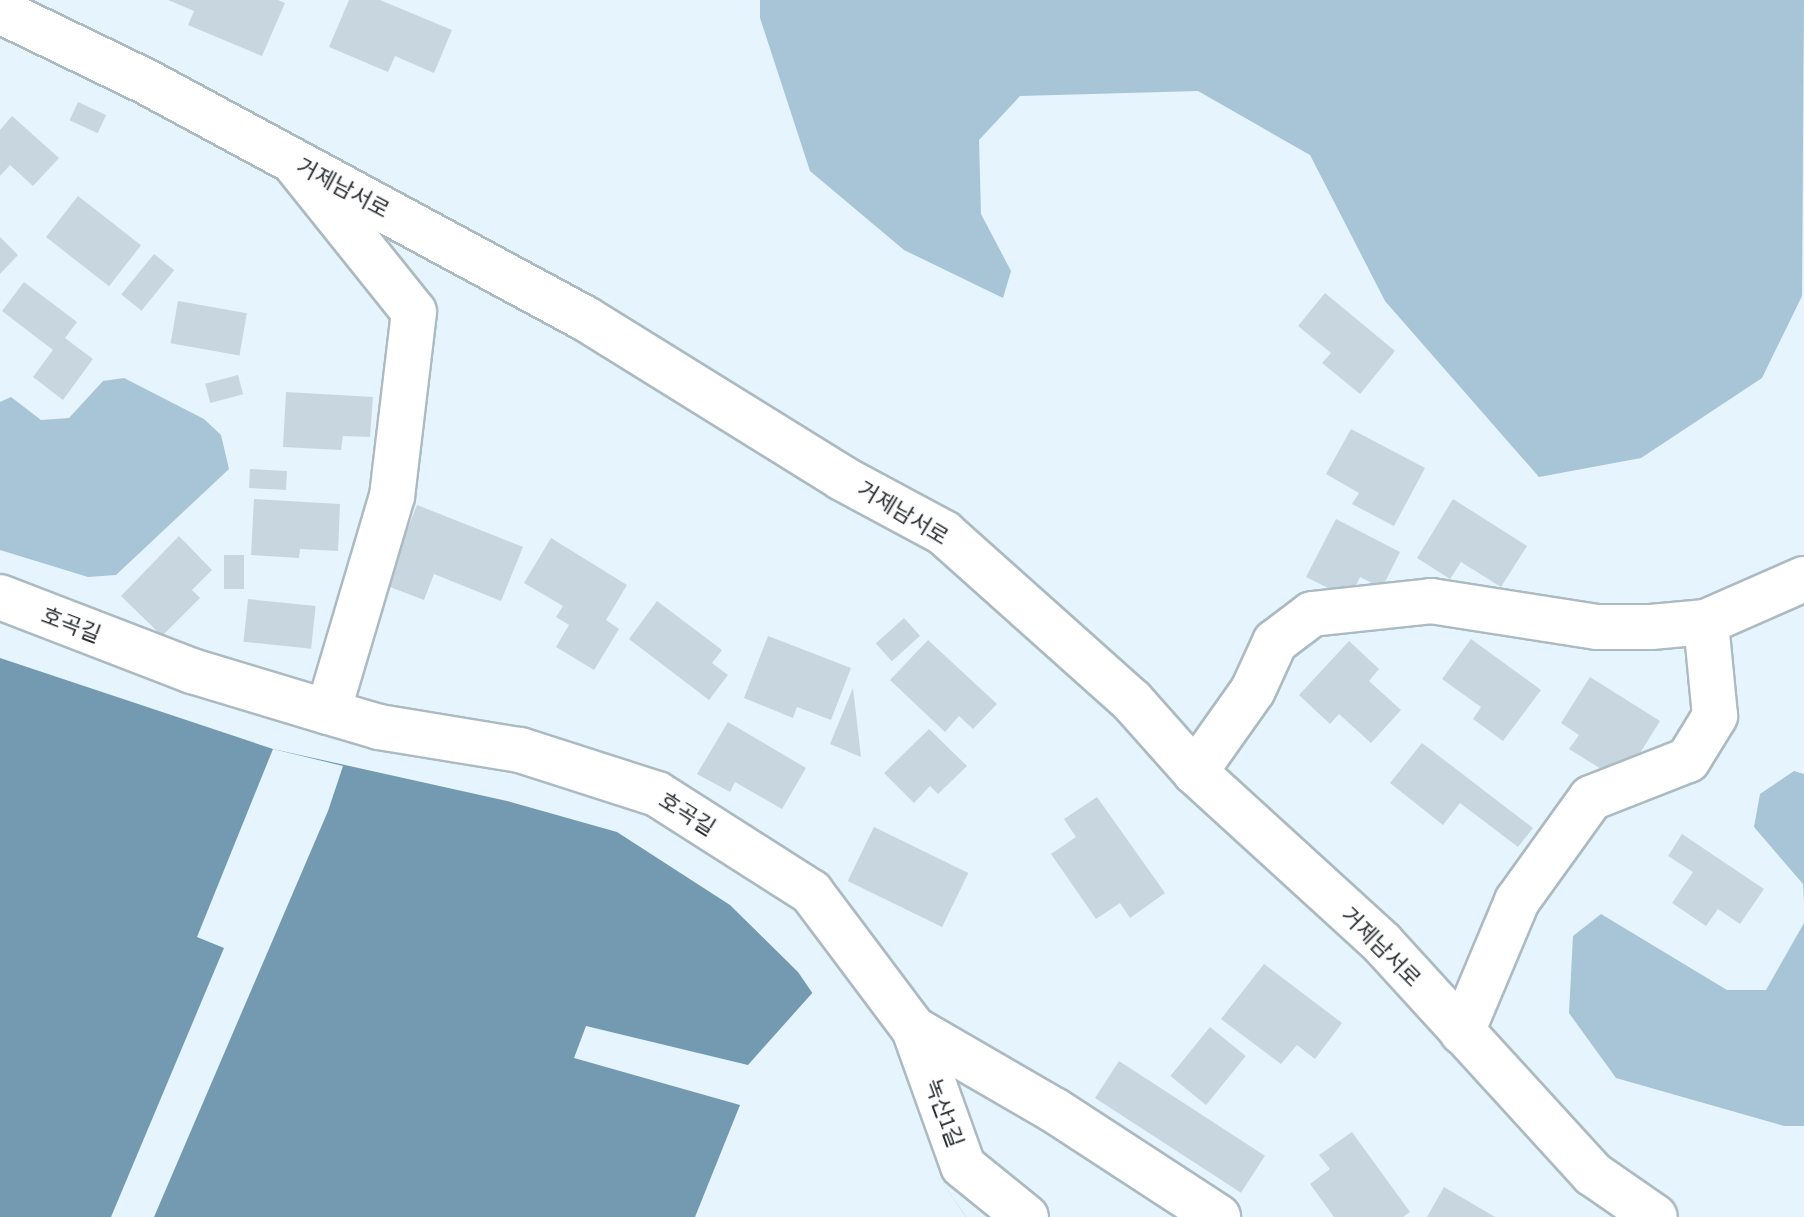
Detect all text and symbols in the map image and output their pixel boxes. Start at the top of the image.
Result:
street label: 거제남서로 [292,153,394,223]
street label: 거제남서로 [853,476,953,550]
street label: 호곡길 [38,602,104,648]
street label: 호곡길 [654,787,720,841]
street label: 거제남서로 [1336,902,1426,992]
street label: 녹산1길 [919,1075,969,1151]

